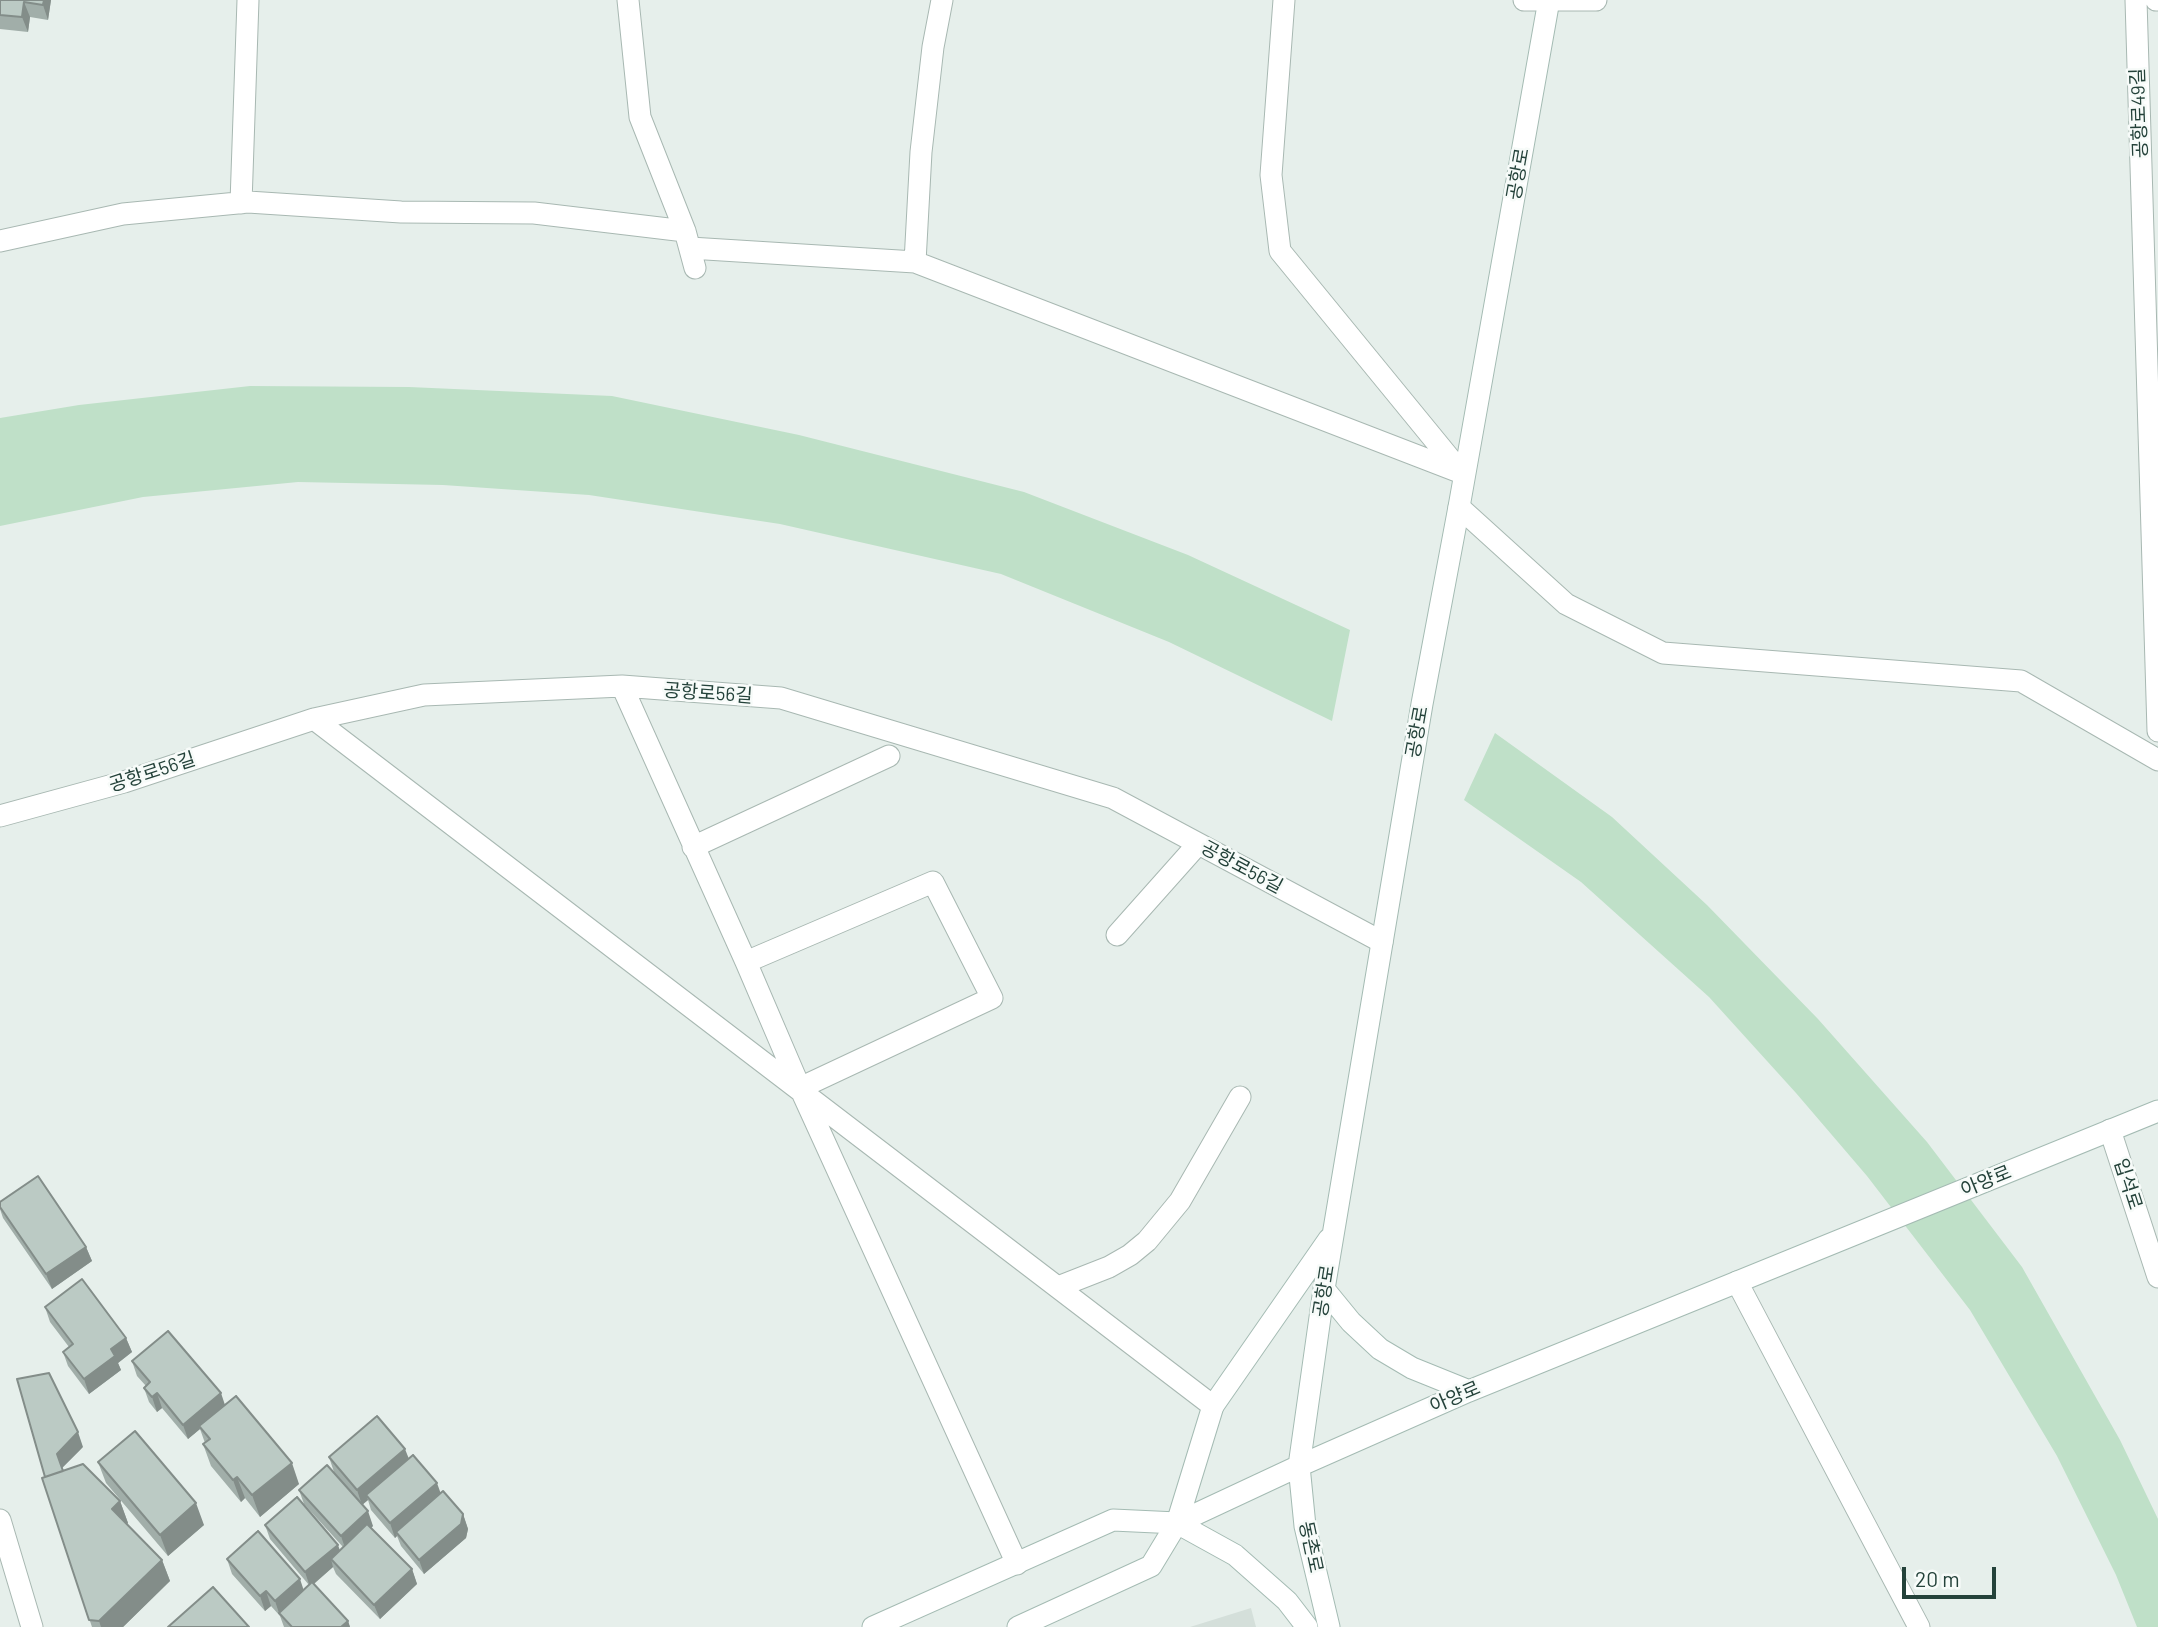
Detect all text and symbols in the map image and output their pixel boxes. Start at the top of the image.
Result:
street label: 공항로49길 [2126,67,2152,159]
street label: 공항로 [1502,146,1534,202]
street label: 공항로56길 [663,679,753,707]
street label: 공항로 [1401,704,1433,760]
street label: 공항로56길 [106,747,198,797]
street label: 공항로56길 [1197,836,1287,898]
street label: 입석로 [2109,1156,2147,1212]
street label: 아양로 [1957,1161,2015,1201]
street label: 공항로 [1309,1263,1339,1319]
street label: 아양로 [1426,1376,1484,1418]
street label: 동촌로 [1294,1519,1328,1575]
scale bar [1906,1554,2000,1598]
text: 20 m [1915,1566,1960,1591]

